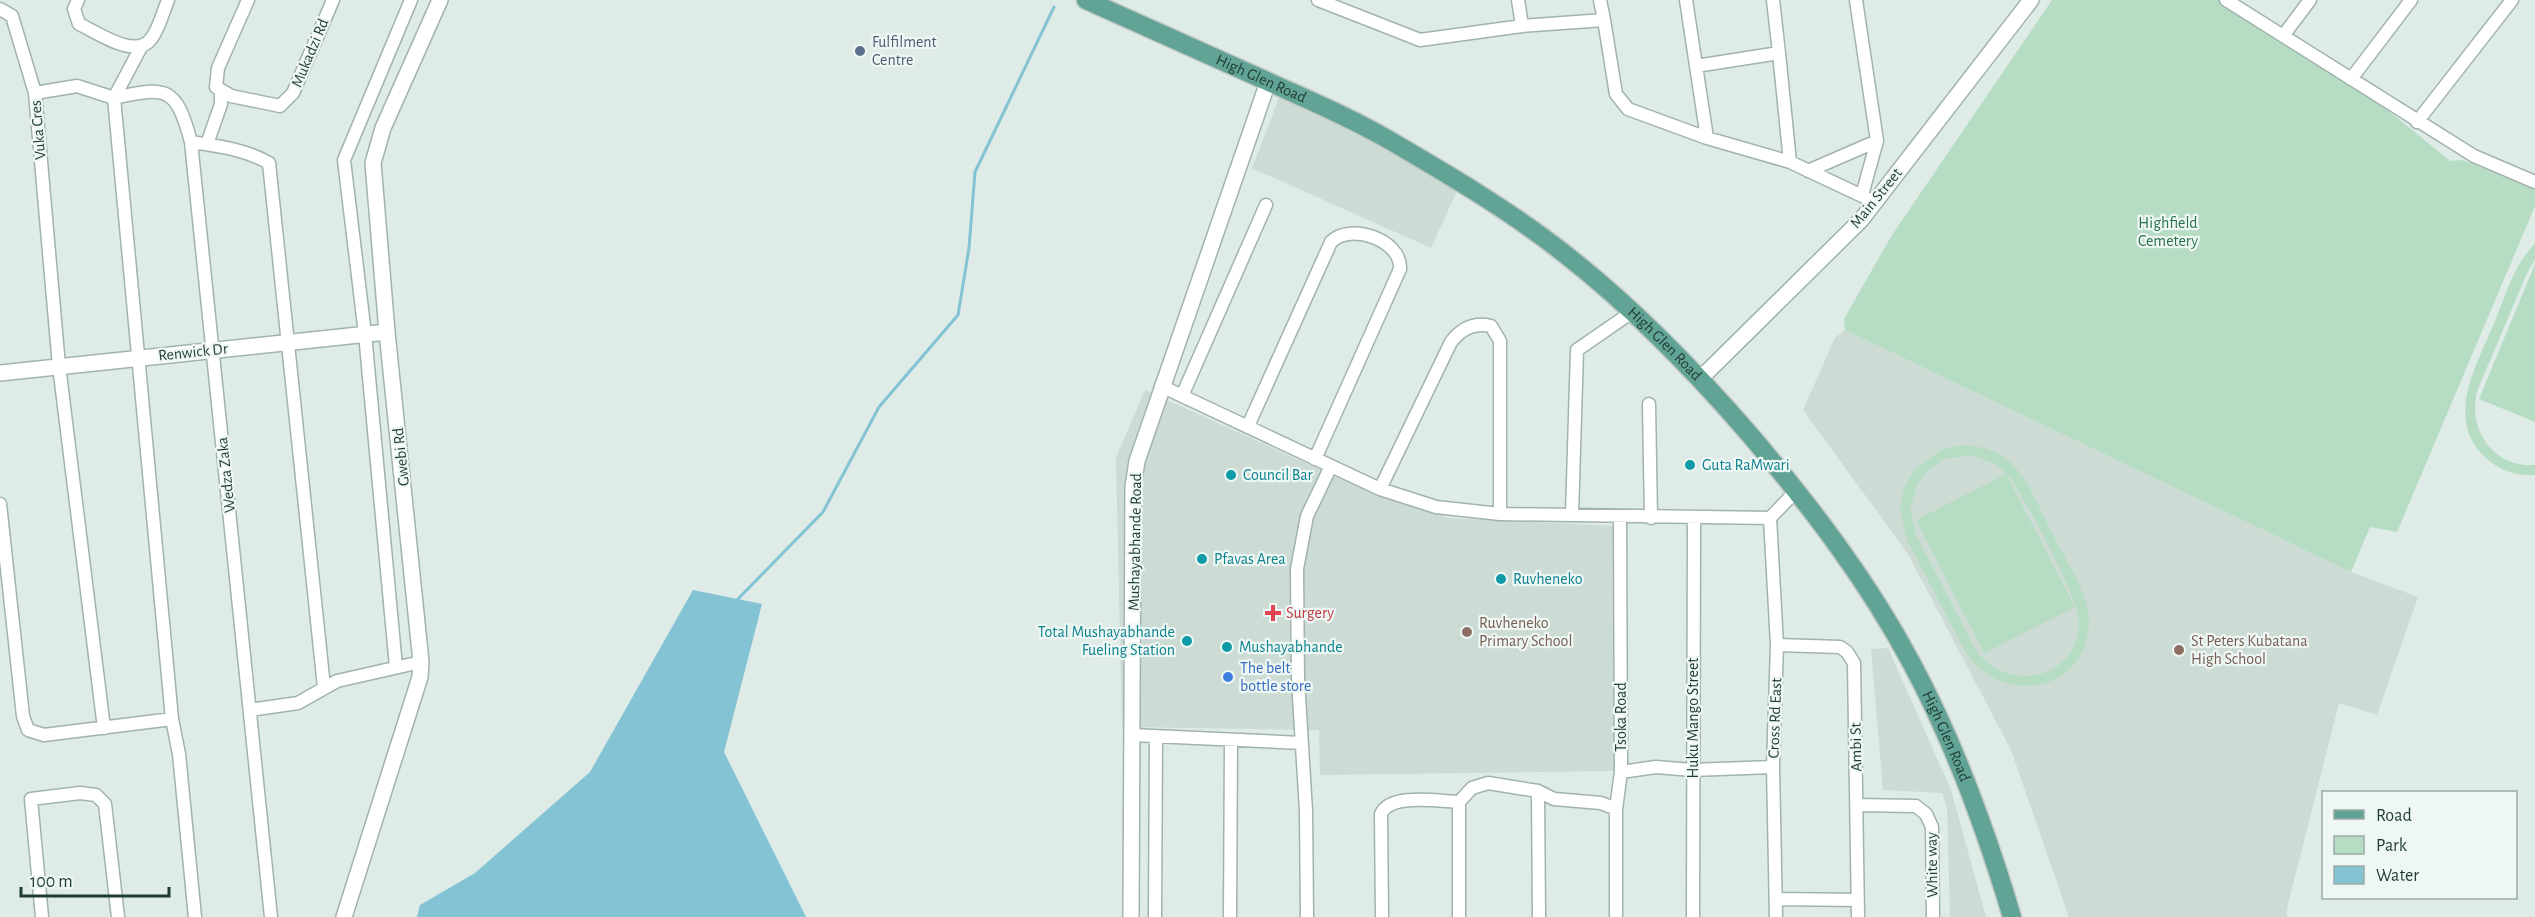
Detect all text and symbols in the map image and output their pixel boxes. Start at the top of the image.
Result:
street label: Mukadzi Rd [288,16,332,90]
place label: Fulfilment Centre [872,34,937,68]
marker: Fulfilment Centre [853,44,867,58]
street label: High Glen Road [1214,51,1309,106]
street label: Vuka Cres [27,99,49,161]
street label: Main Street [1847,165,1905,231]
park label: Highfield Cemetery [2138,215,2198,250]
street label: High Glen Road [1625,304,1705,384]
street label: Renwick Dr [157,340,229,364]
street label: Gwebi Rd [390,427,412,487]
street label: Wedza Zaka [214,436,238,514]
place label: Guta RaMwari [1702,457,1790,473]
marker: Guta RaMwari [1683,458,1697,472]
place label: Council Bar [1243,467,1314,483]
marker: Council Bar [1224,468,1238,482]
street label: Mushayabhande Road [1126,473,1145,611]
place label: Pfavas Area [1214,551,1286,567]
marker: Pfavas Area [1195,552,1209,566]
place label: Ruvheneko [1513,571,1583,587]
marker: Ruvheneko [1494,572,1508,586]
marker: Surgery [1264,604,1282,622]
place label: Surgery [1286,605,1334,622]
place label: Ruvheneko Primary School [1479,615,1572,650]
place label: Total Mushayabhande Fueling Station [1038,624,1175,658]
marker: Ruvheneko Primary School [1460,625,1474,639]
place label: St Peters Kubatana High School [2191,633,2308,667]
marker: Total Mushayabhande Fueling Station [1180,634,1194,648]
place label: Mushayabhande [1239,639,1343,656]
marker: Mushayabhande [1220,640,1234,654]
marker: St Peters Kubatana High School [2172,643,2186,657]
street label: Huku Mango Street [1685,658,1701,778]
place label: The belt bottle store [1240,660,1311,694]
marker: The belt bottle store [1221,670,1235,684]
street label: Cross Rd East [1766,677,1784,759]
street label: Tsoka Road [1613,682,1629,752]
street label: High Glen Road [1919,688,1973,784]
street label: Ambi St [1848,722,1864,772]
legend [2322,791,2517,899]
text: Road [2376,807,2412,825]
street label: White way [1923,832,1942,898]
text: Park [2376,837,2408,855]
scale bar [21,860,170,898]
text: Water [2376,867,2419,885]
text: 100 m [30,873,73,891]

